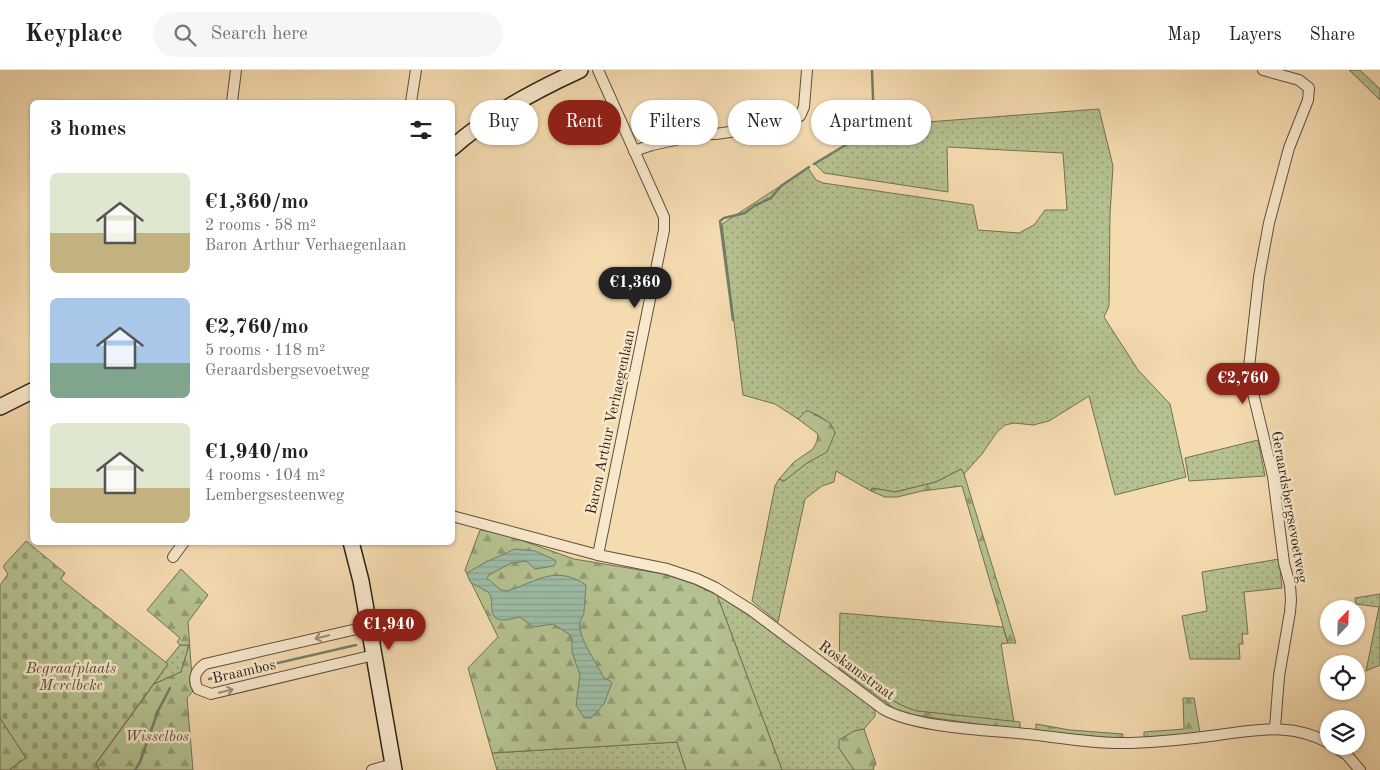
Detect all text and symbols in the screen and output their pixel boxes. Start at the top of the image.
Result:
search box [153,12,503,57]
icon: search [171,21,199,49]
text: Keyplace [25,23,123,47]
text: Search here [211,25,308,44]
text: Map [1167,26,1201,44]
text: Layers [1229,26,1281,44]
text: Share [1309,26,1355,44]
chip: Buy [470,100,538,145]
chip: Rent [548,100,621,145]
chip: Filters [631,100,718,145]
chip: New [728,100,801,145]
chip: Apartment [811,100,931,145]
icon: filters [407,116,435,144]
text: 3 homes [50,119,126,140]
text: €1,360/mo [205,192,309,213]
icon: home [90,193,150,253]
text: 2 rooms · 58 m² [205,218,316,234]
text: Baron Arthur Verhaegenlaan [205,238,406,254]
pin: €1,360 [594,266,676,309]
text: €1,360 [610,275,660,291]
text: €2,760/mo [205,317,309,338]
icon: home [90,318,150,378]
street label: Baron Arthur Verhaegenlaan [585,328,638,516]
text: 5 rooms · 118 m² [205,343,325,359]
pin: €2,760 [1202,362,1284,405]
text: Geraardsbergsevoetweg [205,363,369,379]
text: €2,760 [1218,371,1268,387]
street label: Geraardsbergsevoetweg [1268,430,1309,584]
text: €1,940/mo [205,442,309,463]
icon: home [90,443,150,503]
text: 4 rooms · 104 m² [205,468,325,484]
text: Lembergsesteenweg [205,488,344,504]
north arrow [1320,600,1365,645]
map controls [1320,600,1365,755]
pin: €1,940 [348,608,430,651]
text: €1,940 [364,617,414,633]
one-way arrow [315,633,331,642]
street label: Roskamstraat [815,639,897,704]
button: locate [1320,655,1365,700]
street label: Braambos [211,658,278,687]
park label: Begraafplaats Merelbeke [25,662,116,694]
one-way arrow [218,686,234,695]
button: layers [1320,710,1365,755]
park label: Wisselbos [125,730,189,745]

